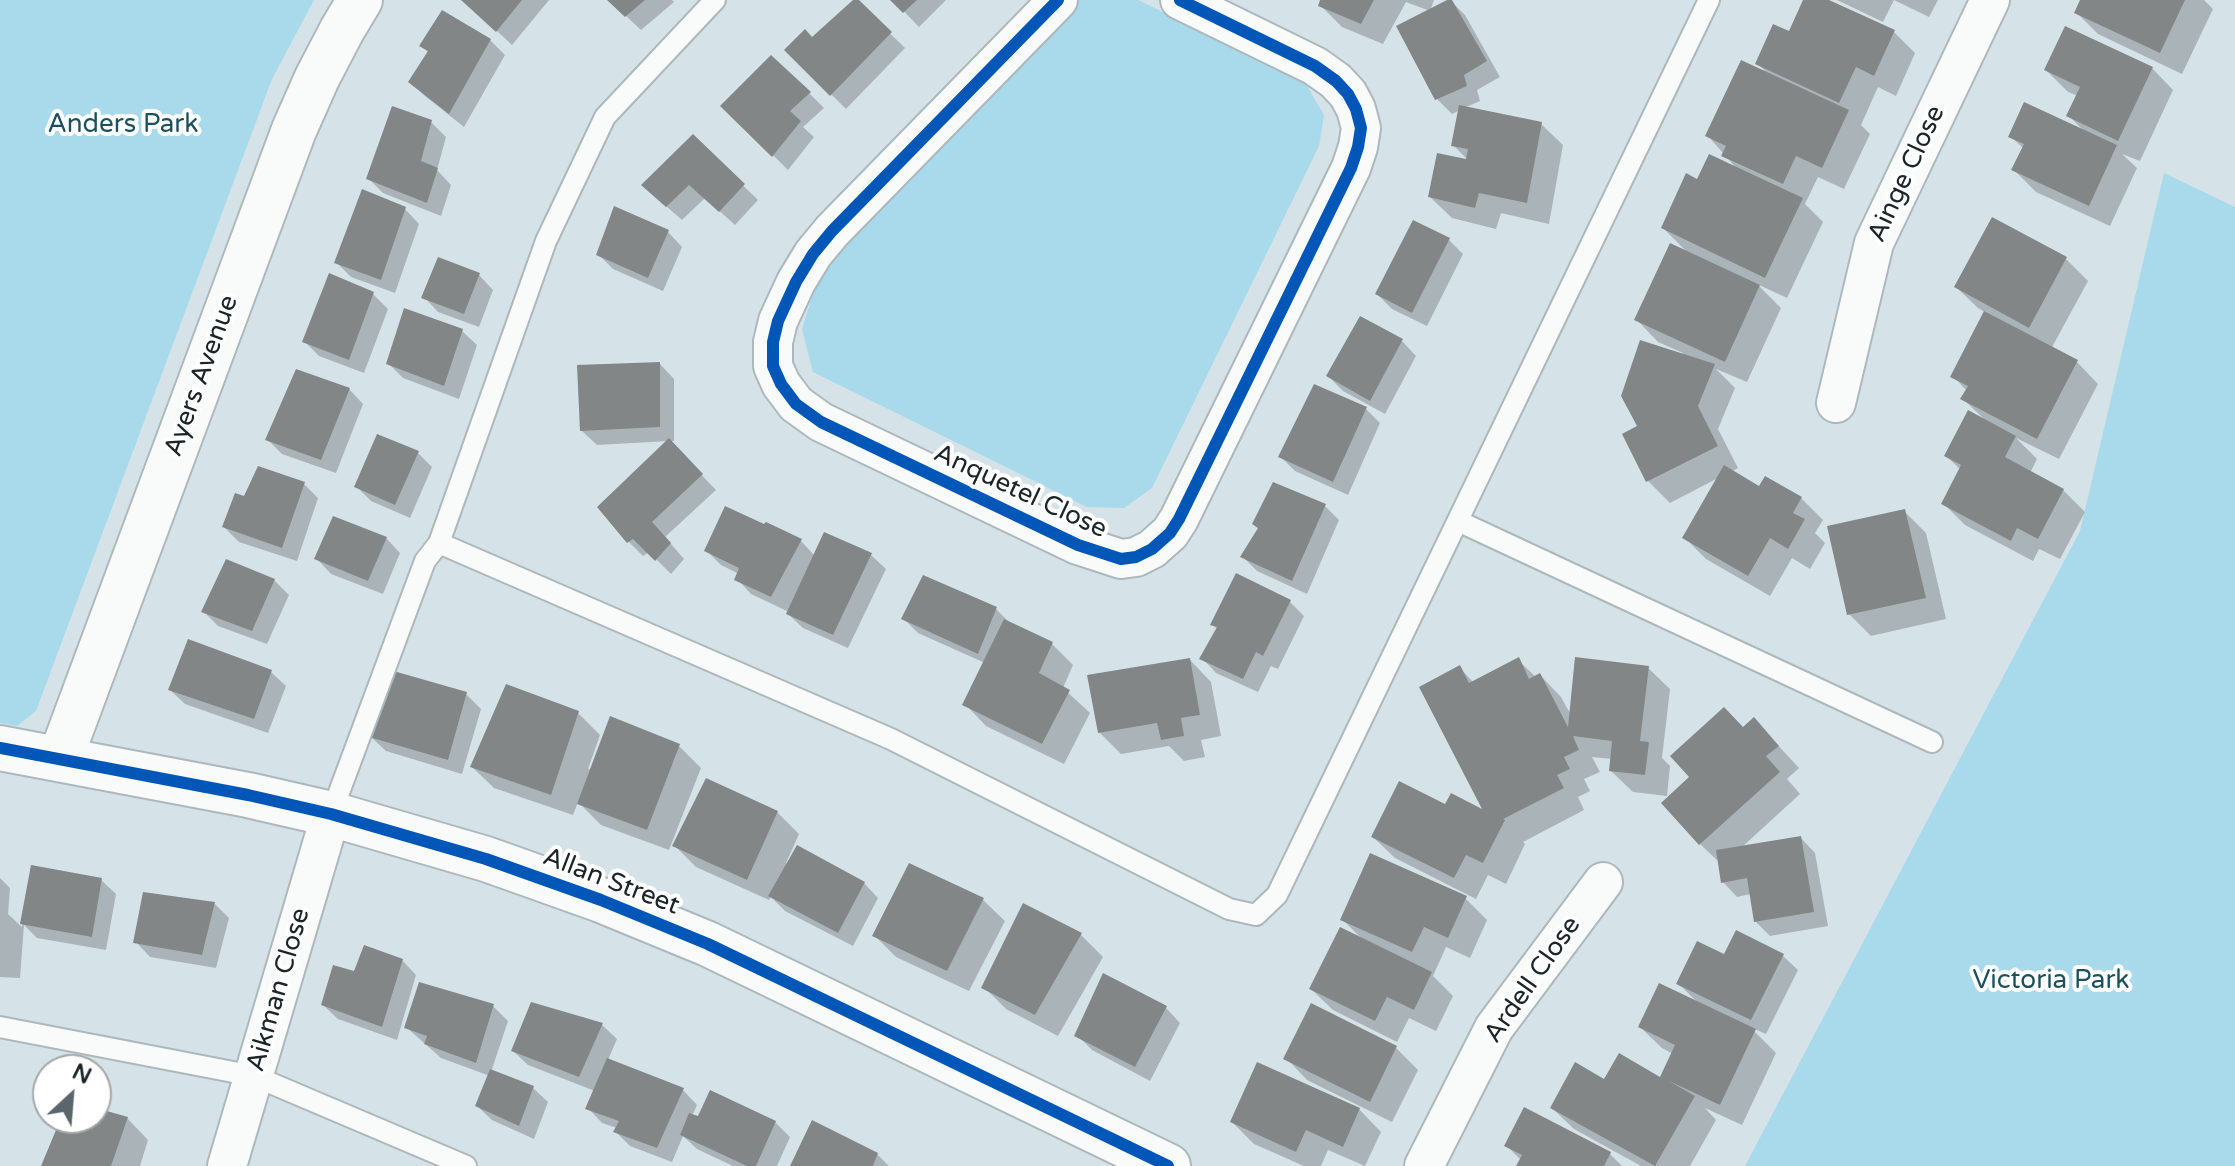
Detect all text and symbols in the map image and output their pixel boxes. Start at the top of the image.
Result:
street label: Ainge Close [1862,101,1952,247]
park label: Anders Park [48,109,198,141]
street label: Ayers Avenue [158,291,246,461]
street label: Anquetel Close [929,438,1111,546]
street label: Allan Street [538,842,684,922]
street label: Aikman Close [241,905,317,1075]
street label: Ardell Close [1478,911,1588,1049]
park label: Victoria Park [1972,965,2130,997]
north arrow [32,1054,112,1134]
text: N [68,1059,95,1090]

